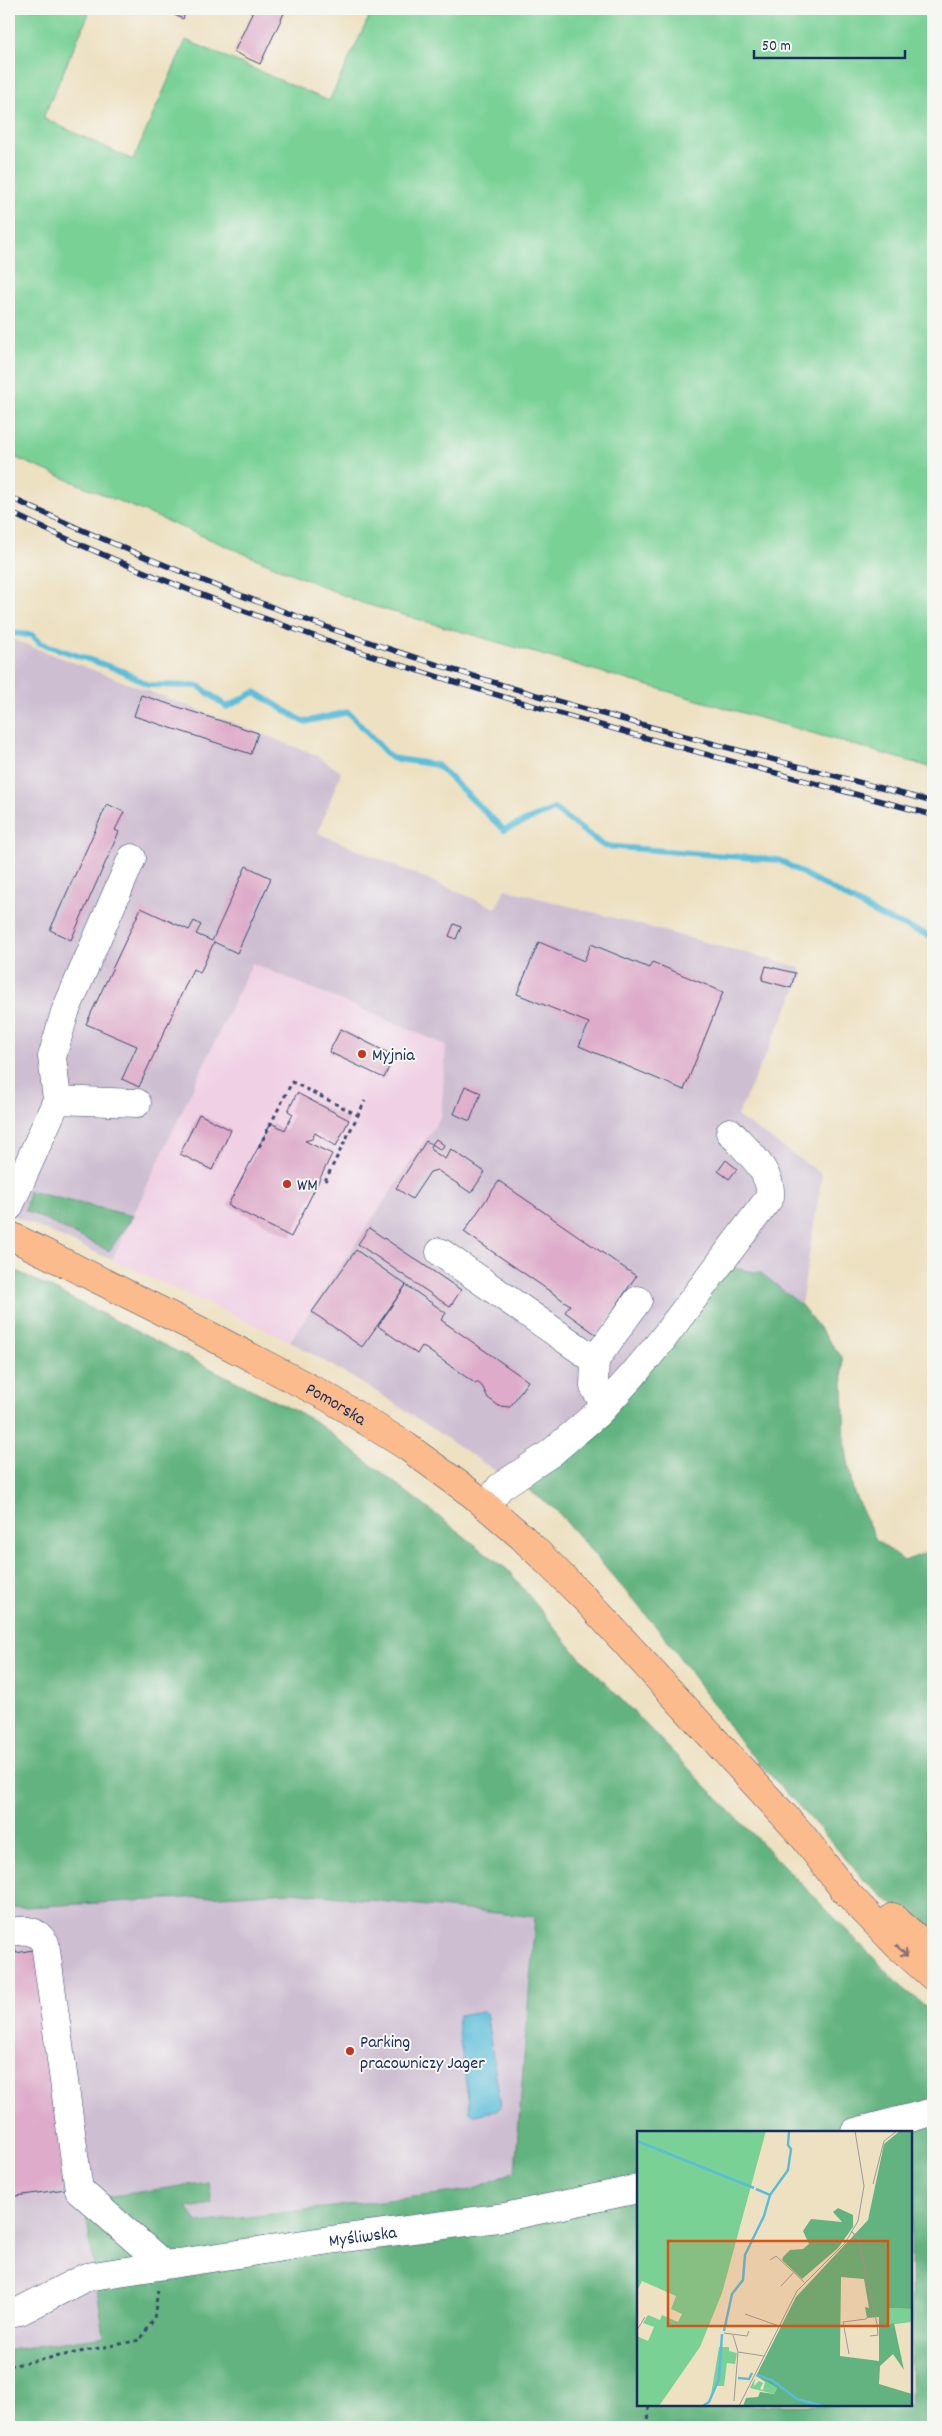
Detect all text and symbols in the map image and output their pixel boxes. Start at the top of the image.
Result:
scale bar [754,28,906,60]
text: 50 m [762,36,791,58]
place label: Myjnia [372,1044,415,1069]
marker: Myjnia [356,1048,368,1060]
place label: WM [297,1174,318,1199]
marker: WM [281,1178,293,1190]
street label: Pomorska [300,1378,371,1433]
one-way arrow [896,1945,909,1957]
place label: Parking pracowniczy Jager [360,2031,485,2077]
marker: Parking pracowniczy Jager [344,2045,356,2057]
inset map [637,2131,912,2406]
street label: Myśliwska [327,2221,399,2255]

